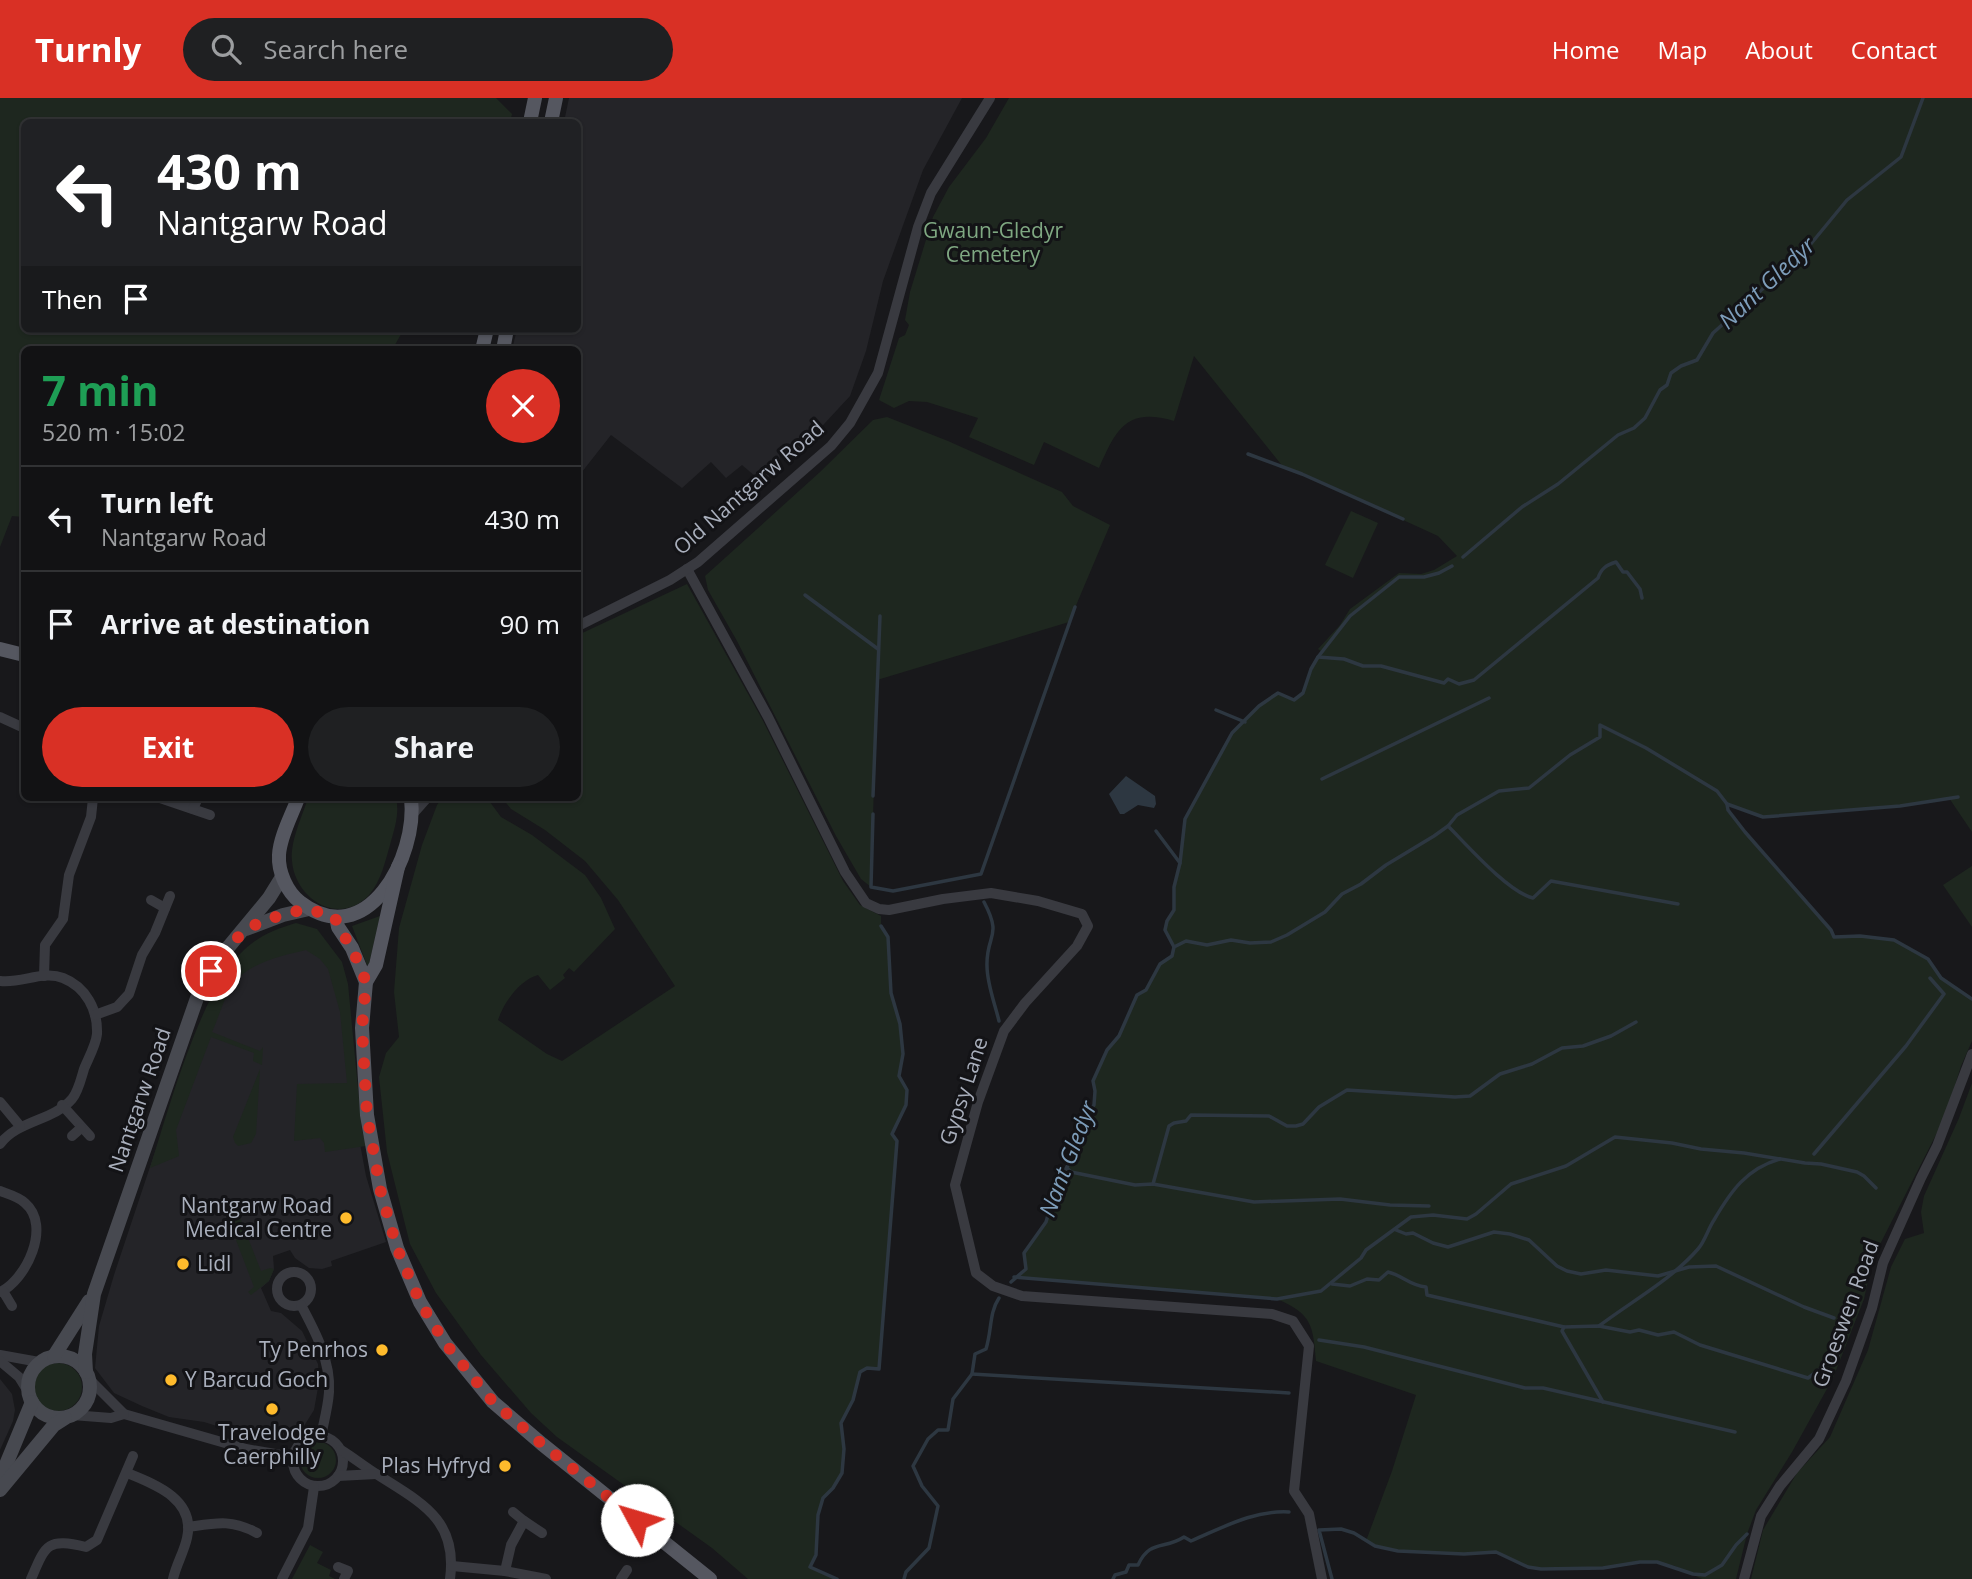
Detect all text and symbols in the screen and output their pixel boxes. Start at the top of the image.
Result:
search box [183,18,673,81]
text: Turnly [35,27,141,72]
icon: search [207,30,245,68]
text: Search here [263,31,408,67]
text: Home [1552,33,1620,66]
text: Map [1658,33,1707,66]
text: About [1745,33,1813,66]
text: Contact [1851,33,1937,66]
text: 430 m [157,138,302,204]
icon: left [42,147,133,238]
text: Nantgarw Road [157,201,388,244]
park label: Gwaun-Gledyr Cemetery [923,216,1063,268]
water label: Nant Gledyr [1711,228,1822,336]
icon: arrive [117,280,155,318]
text: Then [42,281,103,317]
text: 7 min [42,361,159,418]
button: close [486,369,560,443]
street label: Old Nantgarw Road [667,414,830,561]
text: 520 m · 15:02 [42,416,185,448]
text: Turn left [101,485,213,521]
icon: left [42,500,80,538]
text: 430 m [485,501,560,537]
text: Nantgarw Road [101,521,267,553]
icon: arrive [42,605,80,643]
text: Arrive at destination [101,606,370,642]
text: 90 m [499,606,560,642]
button: Exit [42,707,294,787]
button: Share [308,707,560,787]
pin [181,941,241,1001]
icon: arrive [192,952,230,990]
street label: Nantgarw Road [101,1024,177,1176]
street label: Gypsy Lane [932,1033,994,1148]
water label: Nant Gledyr [1030,1095,1104,1221]
place label: Nantgarw Road Medical Centre [181,1191,332,1243]
marker: Nantgarw Road Medical Centre [338,1210,354,1226]
street label: Groeswen Road [1805,1236,1885,1391]
place label: Lidl [197,1249,231,1277]
marker: Lidl [175,1256,191,1272]
place label: Ty Penrhos [259,1335,368,1363]
marker: Ty Penrhos [374,1342,390,1358]
place label: Y Barcud Goch [185,1365,328,1393]
marker: Y Barcud Goch [163,1372,179,1388]
marker: Travelodge Caerphilly [264,1401,280,1417]
place label: Travelodge Caerphilly [218,1418,326,1470]
place label: Plas Hyfryd [381,1451,491,1479]
marker: Plas Hyfryd [497,1458,513,1474]
position arrow [600,1483,674,1557]

